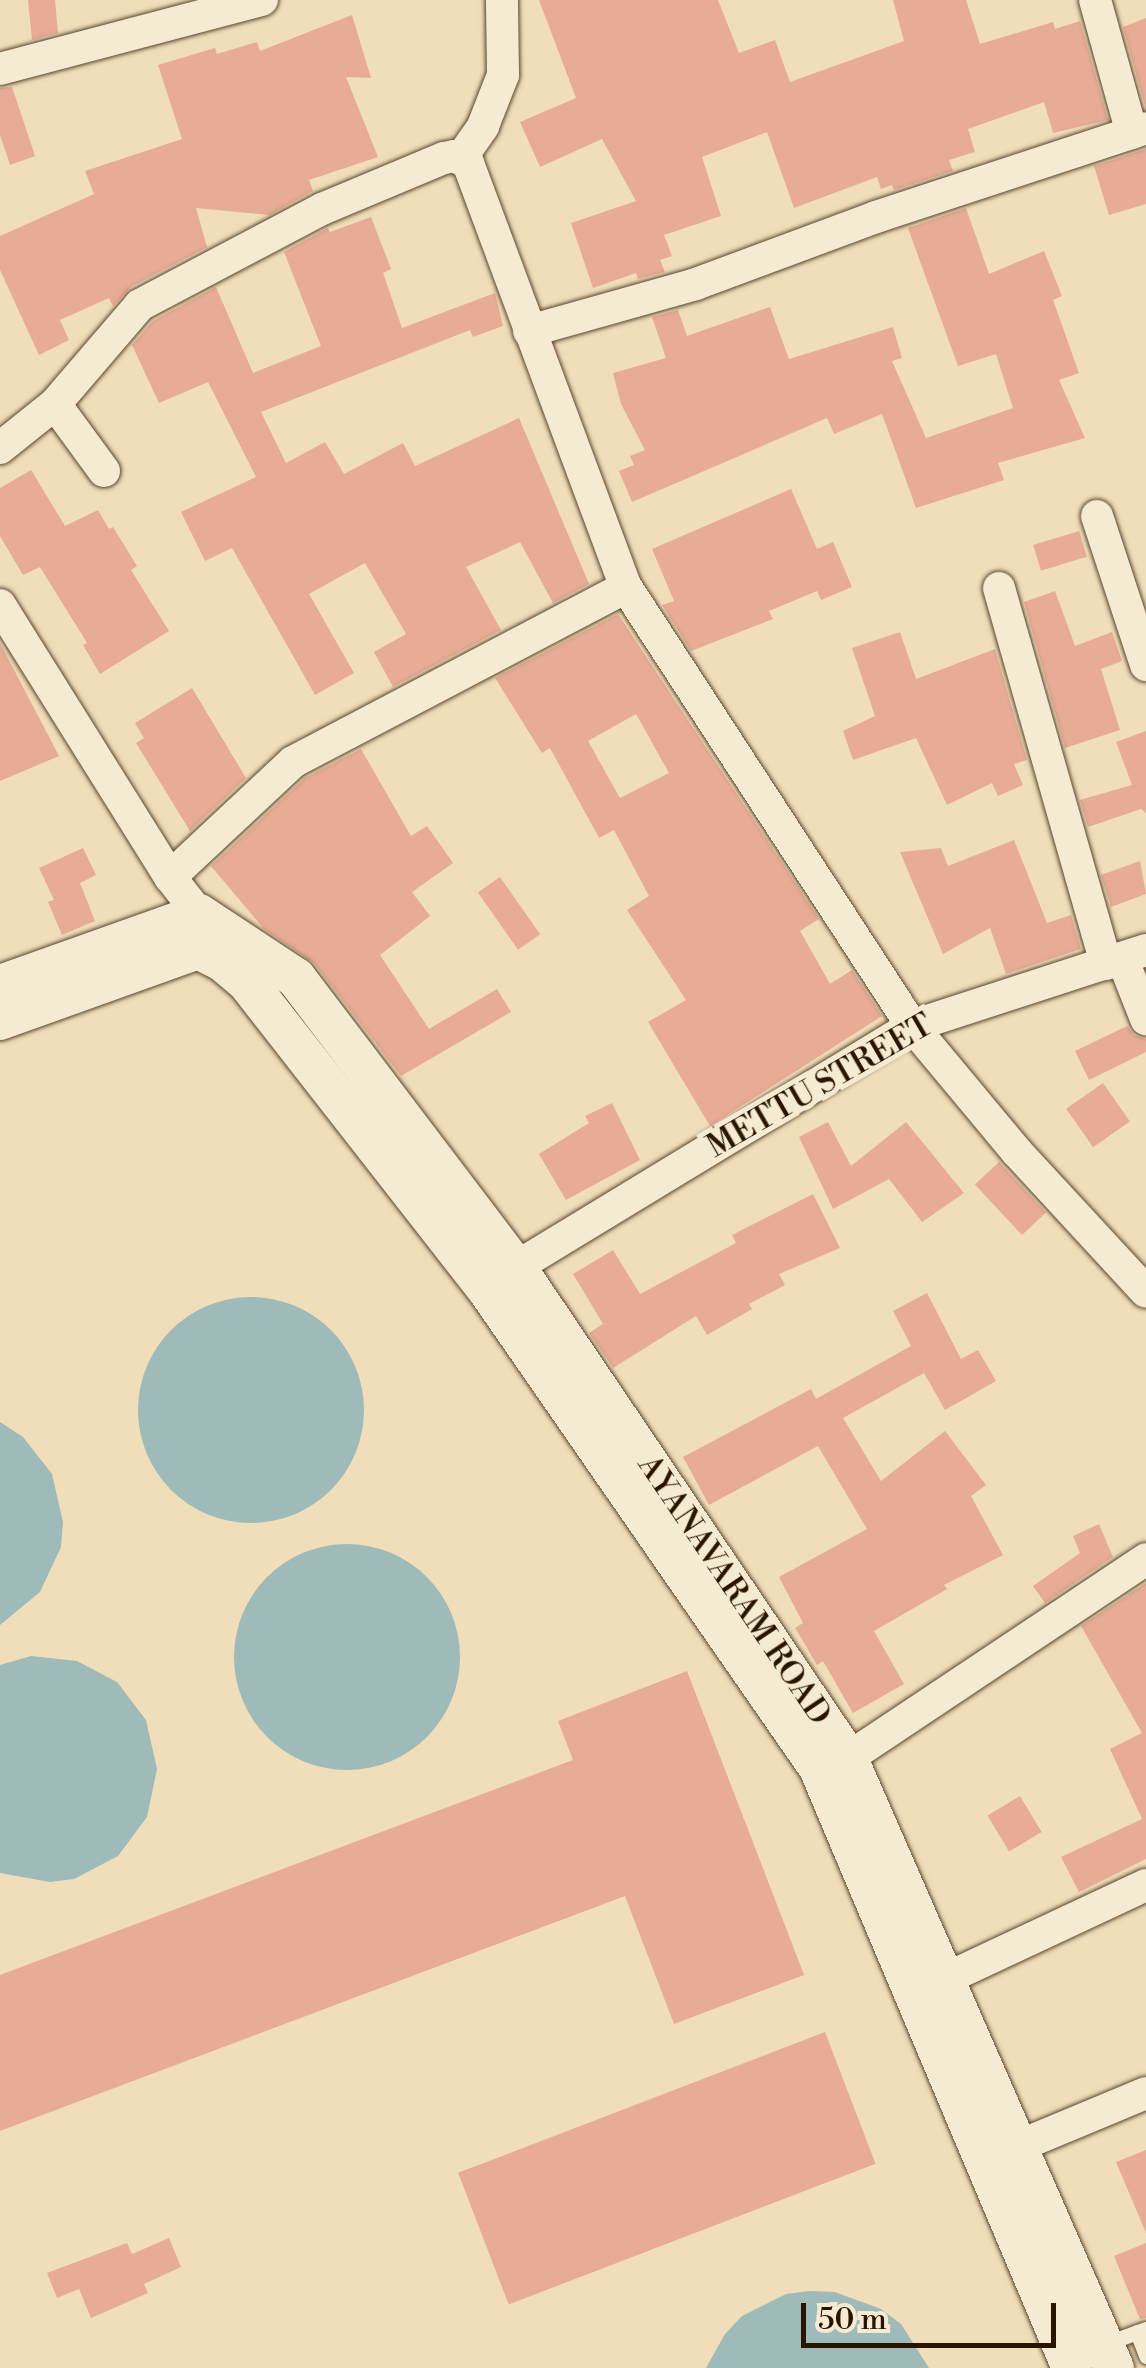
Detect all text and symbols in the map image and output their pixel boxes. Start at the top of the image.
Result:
street label: METTU STREET [700,1006,940,1166]
street label: AYANAVARAM ROAD [629,1448,839,1732]
scale bar [806,2283,1061,2345]
text: 50 m [818,2301,887,2339]

